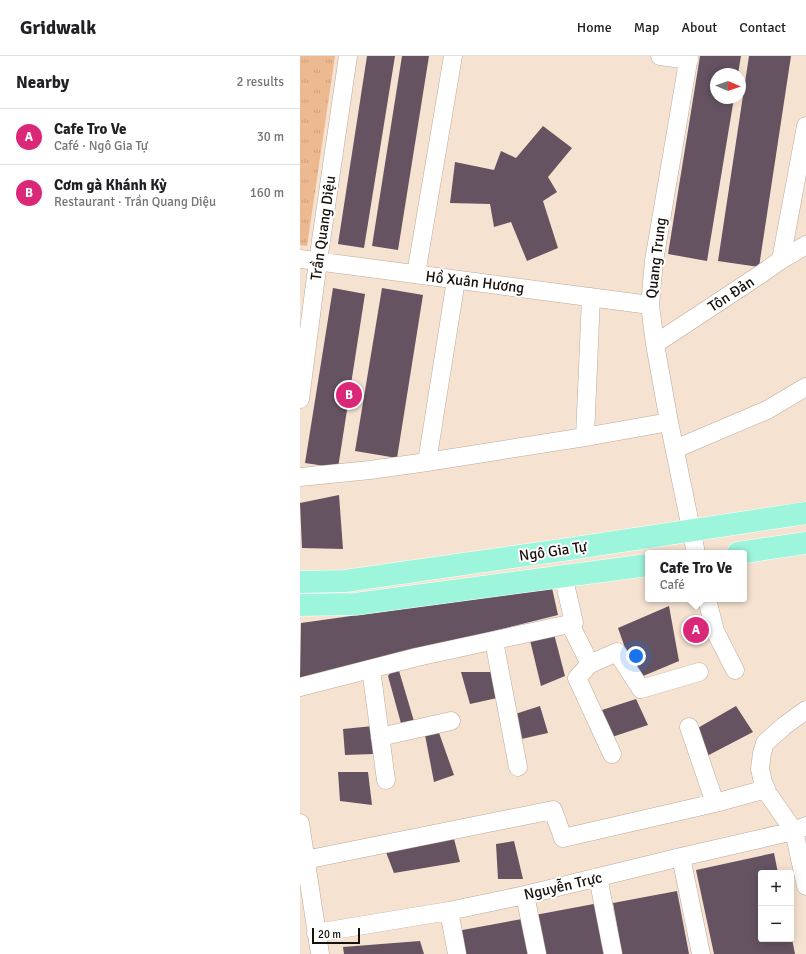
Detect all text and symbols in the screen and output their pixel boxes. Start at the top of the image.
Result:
text: Gridwalk [20,16,96,40]
text: Home [577,19,612,36]
text: Map [634,19,659,36]
text: About [681,19,717,36]
text: Contact [739,19,786,36]
north arrow [710,68,746,104]
text: Nearby [16,72,69,93]
text: 2 results [236,74,284,90]
text: Cafe Tro Ve [54,120,127,138]
text: A [25,129,33,145]
text: 30 m [257,129,284,145]
text: Café · Ngô Gia Tự [54,138,148,154]
street label: Trần Quang Diệu [307,174,339,282]
text: Cơm gà Khánh Kỳ [54,176,167,194]
text: B [25,185,33,201]
text: 160 m [250,185,284,201]
text: Restaurant · Trần Quang Diệu [54,194,216,210]
street label: Quang Trung [642,216,670,300]
street label: Hồ Xuân Hương [425,267,525,297]
street label: Tôn Đản [705,272,757,316]
pin: B [336,380,362,410]
street label: Ngô Gia Tự [518,537,589,565]
popup [645,550,747,602]
text: Cafe Tro Ve [660,559,732,577]
text: Café [660,577,685,593]
pin: A [683,615,709,645]
your location [626,646,646,666]
street label: Nguyễn Trực [522,867,604,904]
map controls [758,870,794,942]
button: + [758,870,794,906]
button: − [758,906,794,942]
scale bar [312,926,360,945]
text: 20 m [318,928,341,941]

